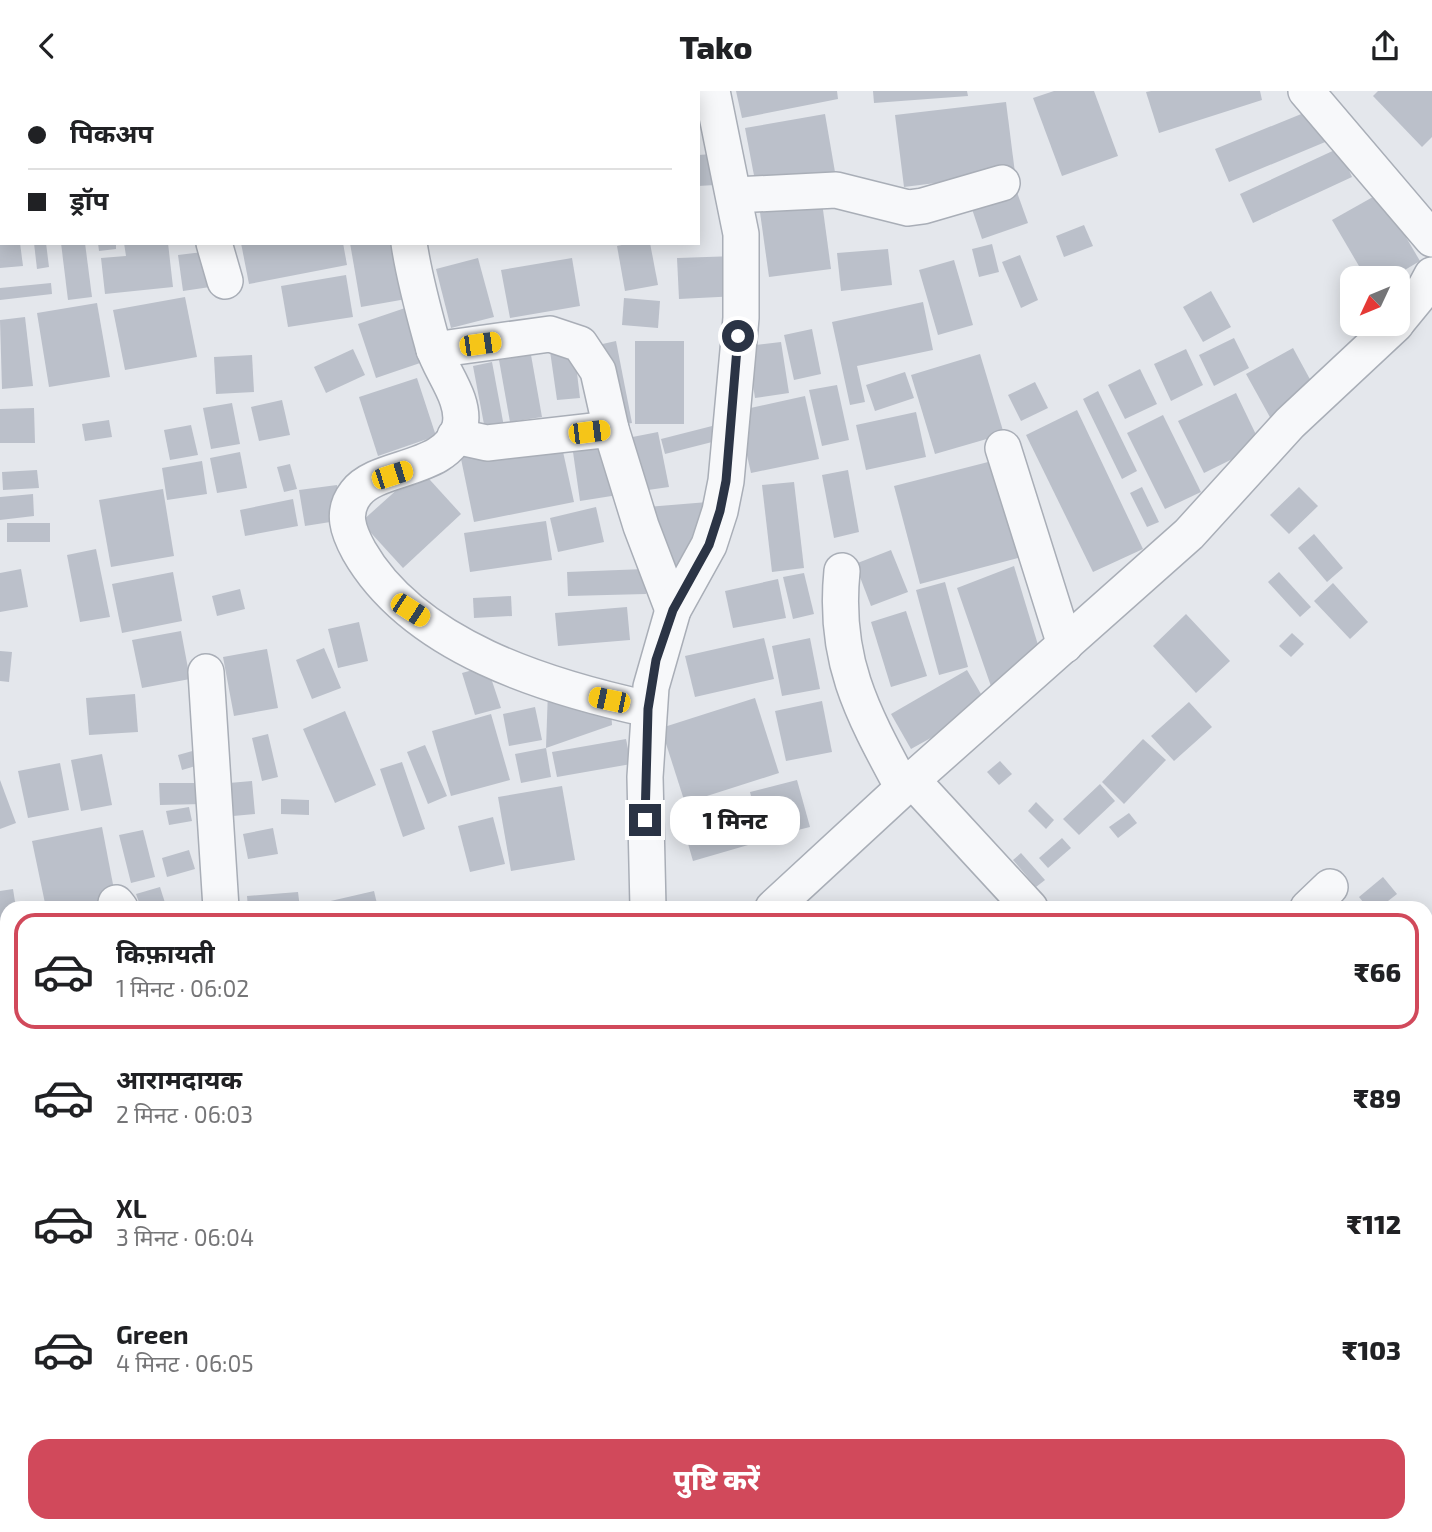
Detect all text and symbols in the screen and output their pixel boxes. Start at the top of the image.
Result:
icon: back [28,27,66,65]
text: Tako [680,27,752,65]
icon: share [1366,27,1404,65]
text: पिकअप [70,117,153,148]
text: ड्रॉप [70,184,108,215]
north arrow [1340,266,1410,336]
map controls [1340,266,1410,336]
route start [722,320,754,352]
car [458,331,503,357]
car [567,419,612,445]
car [369,459,416,491]
car [387,590,434,630]
car [587,685,632,715]
callout: 1 मिनट [670,795,799,845]
route end [629,804,661,836]
text: 1 मिनट [703,806,767,834]
text: किफ़ायती [116,937,215,968]
icon: car [32,940,95,1003]
text: ₹66 [1354,956,1401,987]
text: 1 मिनट · 06:02 [116,974,249,1002]
text: आरामदायक [116,1063,242,1094]
icon: car [32,1066,95,1129]
text: ₹89 [1353,1082,1401,1113]
text: 2 मिनट · 06:03 [116,1100,253,1128]
icon: car [32,1192,95,1255]
text: XL [116,1192,147,1223]
text: ₹112 [1347,1208,1401,1239]
text: 3 मिनट · 06:04 [116,1223,254,1251]
icon: car [32,1318,95,1381]
text: Green [116,1318,189,1349]
text: ₹103 [1342,1334,1401,1365]
text: 4 मिनट · 06:05 [116,1349,254,1377]
button: पुष्टि करें [28,1439,1405,1519]

